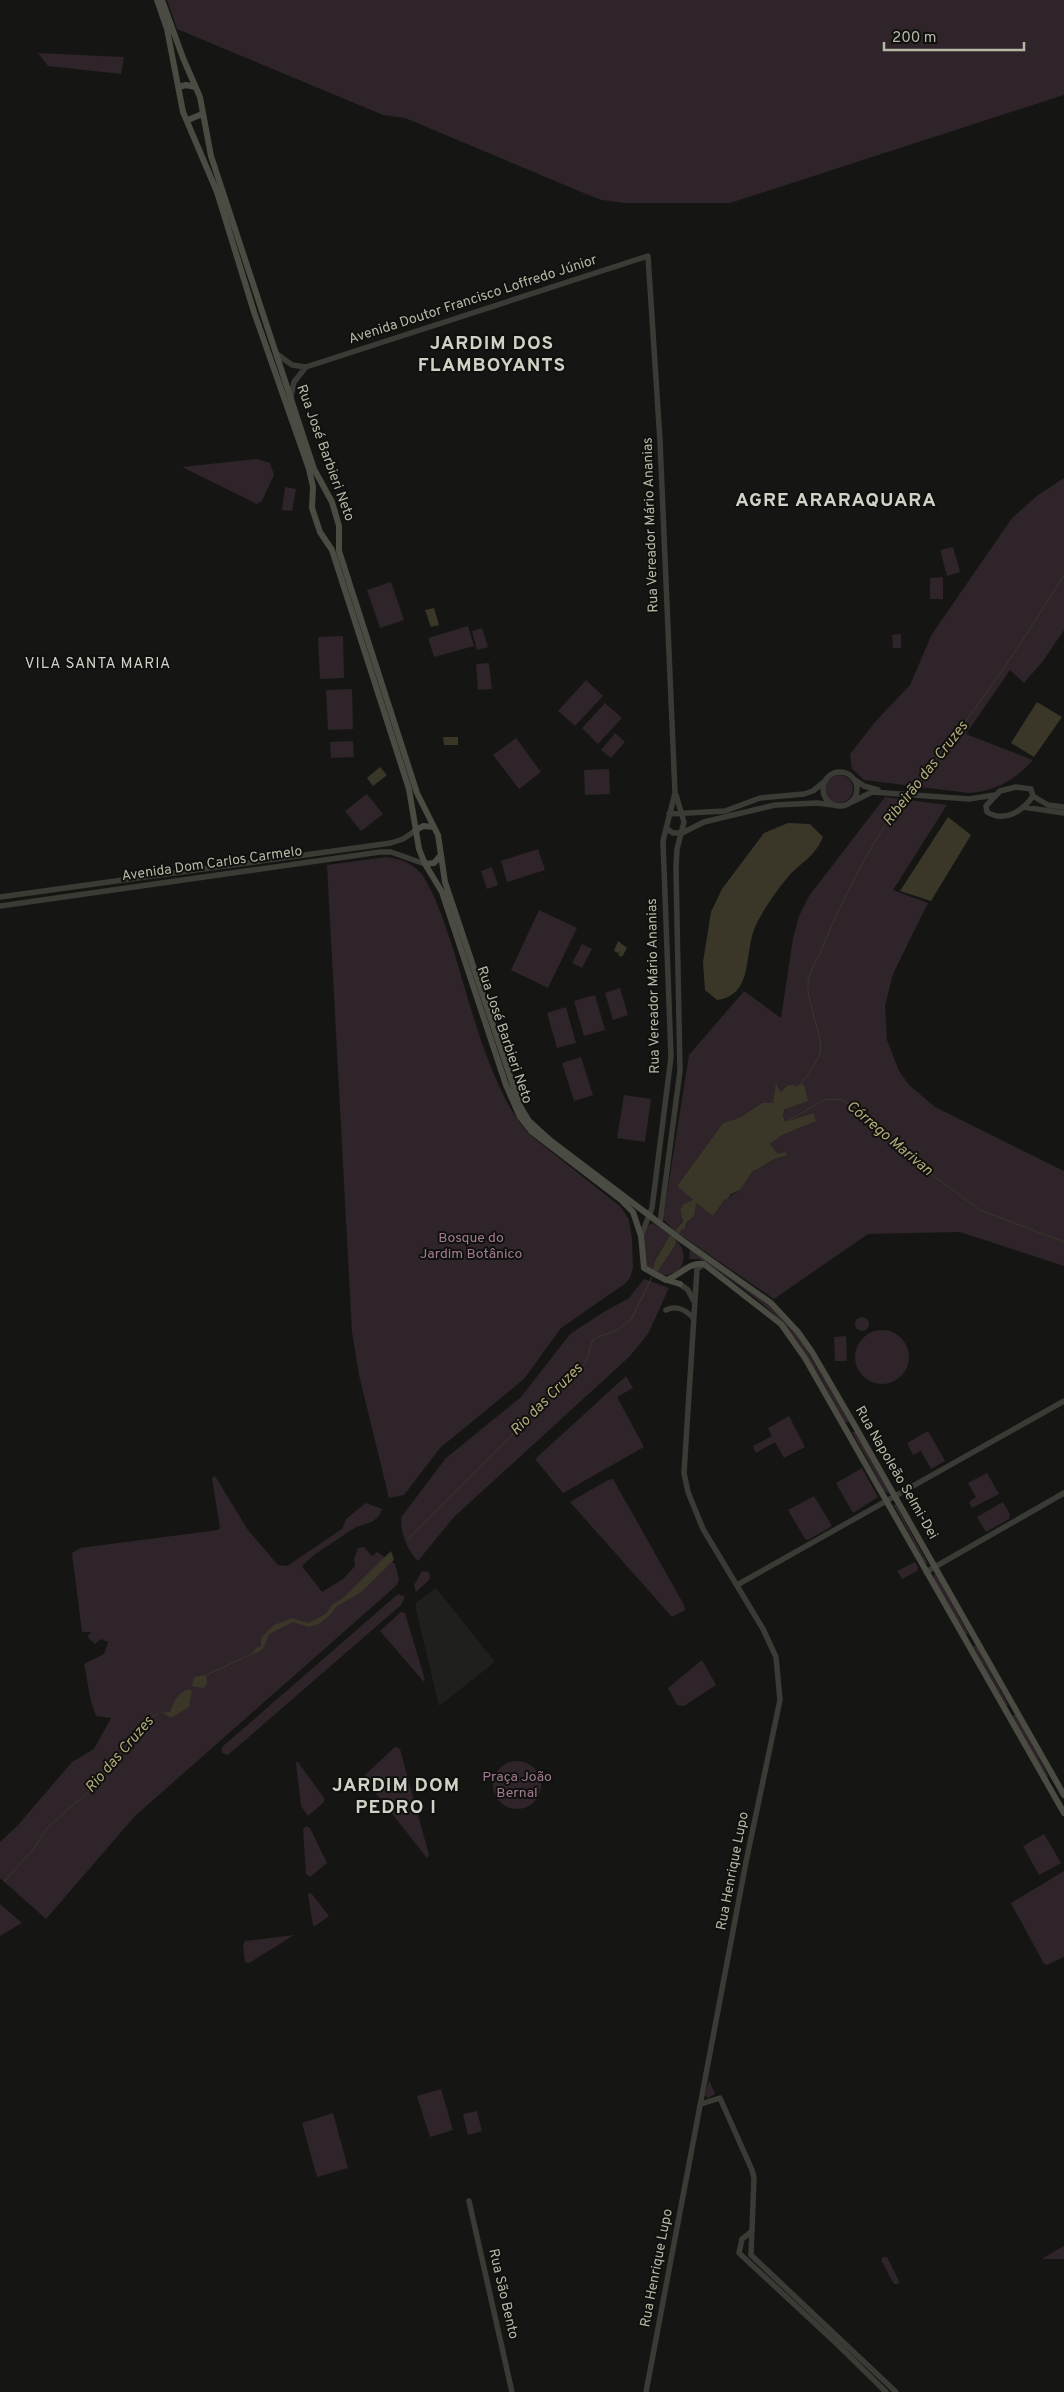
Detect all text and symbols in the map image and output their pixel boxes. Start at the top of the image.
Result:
scale bar [884,20,1024,52]
text: 200 m [892,29,937,48]
street label: Avenida Doutor Francisco Loffredo Júnior [347,252,600,348]
district label: JARDIM DOS FLAMBOYANTS [418,332,566,378]
street label: Rua José Barbieri Neto [292,382,358,524]
street label: Rua Vereador Mário Ananias [639,437,663,613]
district label: AGRE ARARAQUARA [735,489,937,513]
district label: VILA SANTA MARIA [25,655,171,674]
water label: Ribeirão das Cruzes [879,718,973,830]
street label: Avenida Dom Carlos Carmelo [121,843,304,885]
street label: Rua Vereador Mário Ananias [644,898,664,1074]
street label: Rua José Barbieri Neto [472,964,536,1106]
water label: Córrego Marivan [842,1097,936,1181]
park label: Bosque do Jardim Botânico [420,1230,523,1263]
water label: Rio das Cruzes [507,1360,587,1440]
street label: Rua Napoleão Selmi-Dei [851,1403,941,1543]
water label: Rio das Cruzes [82,1713,159,1797]
park label: Praça João Bernal [482,1769,552,1802]
district label: JARDIM DOM PEDRO I [332,1774,460,1820]
street label: Rua Henrique Lupo [713,1810,753,1932]
street label: Rua Henrique Lupo [637,2207,677,2329]
street label: Rua São Bento [484,2247,522,2341]

